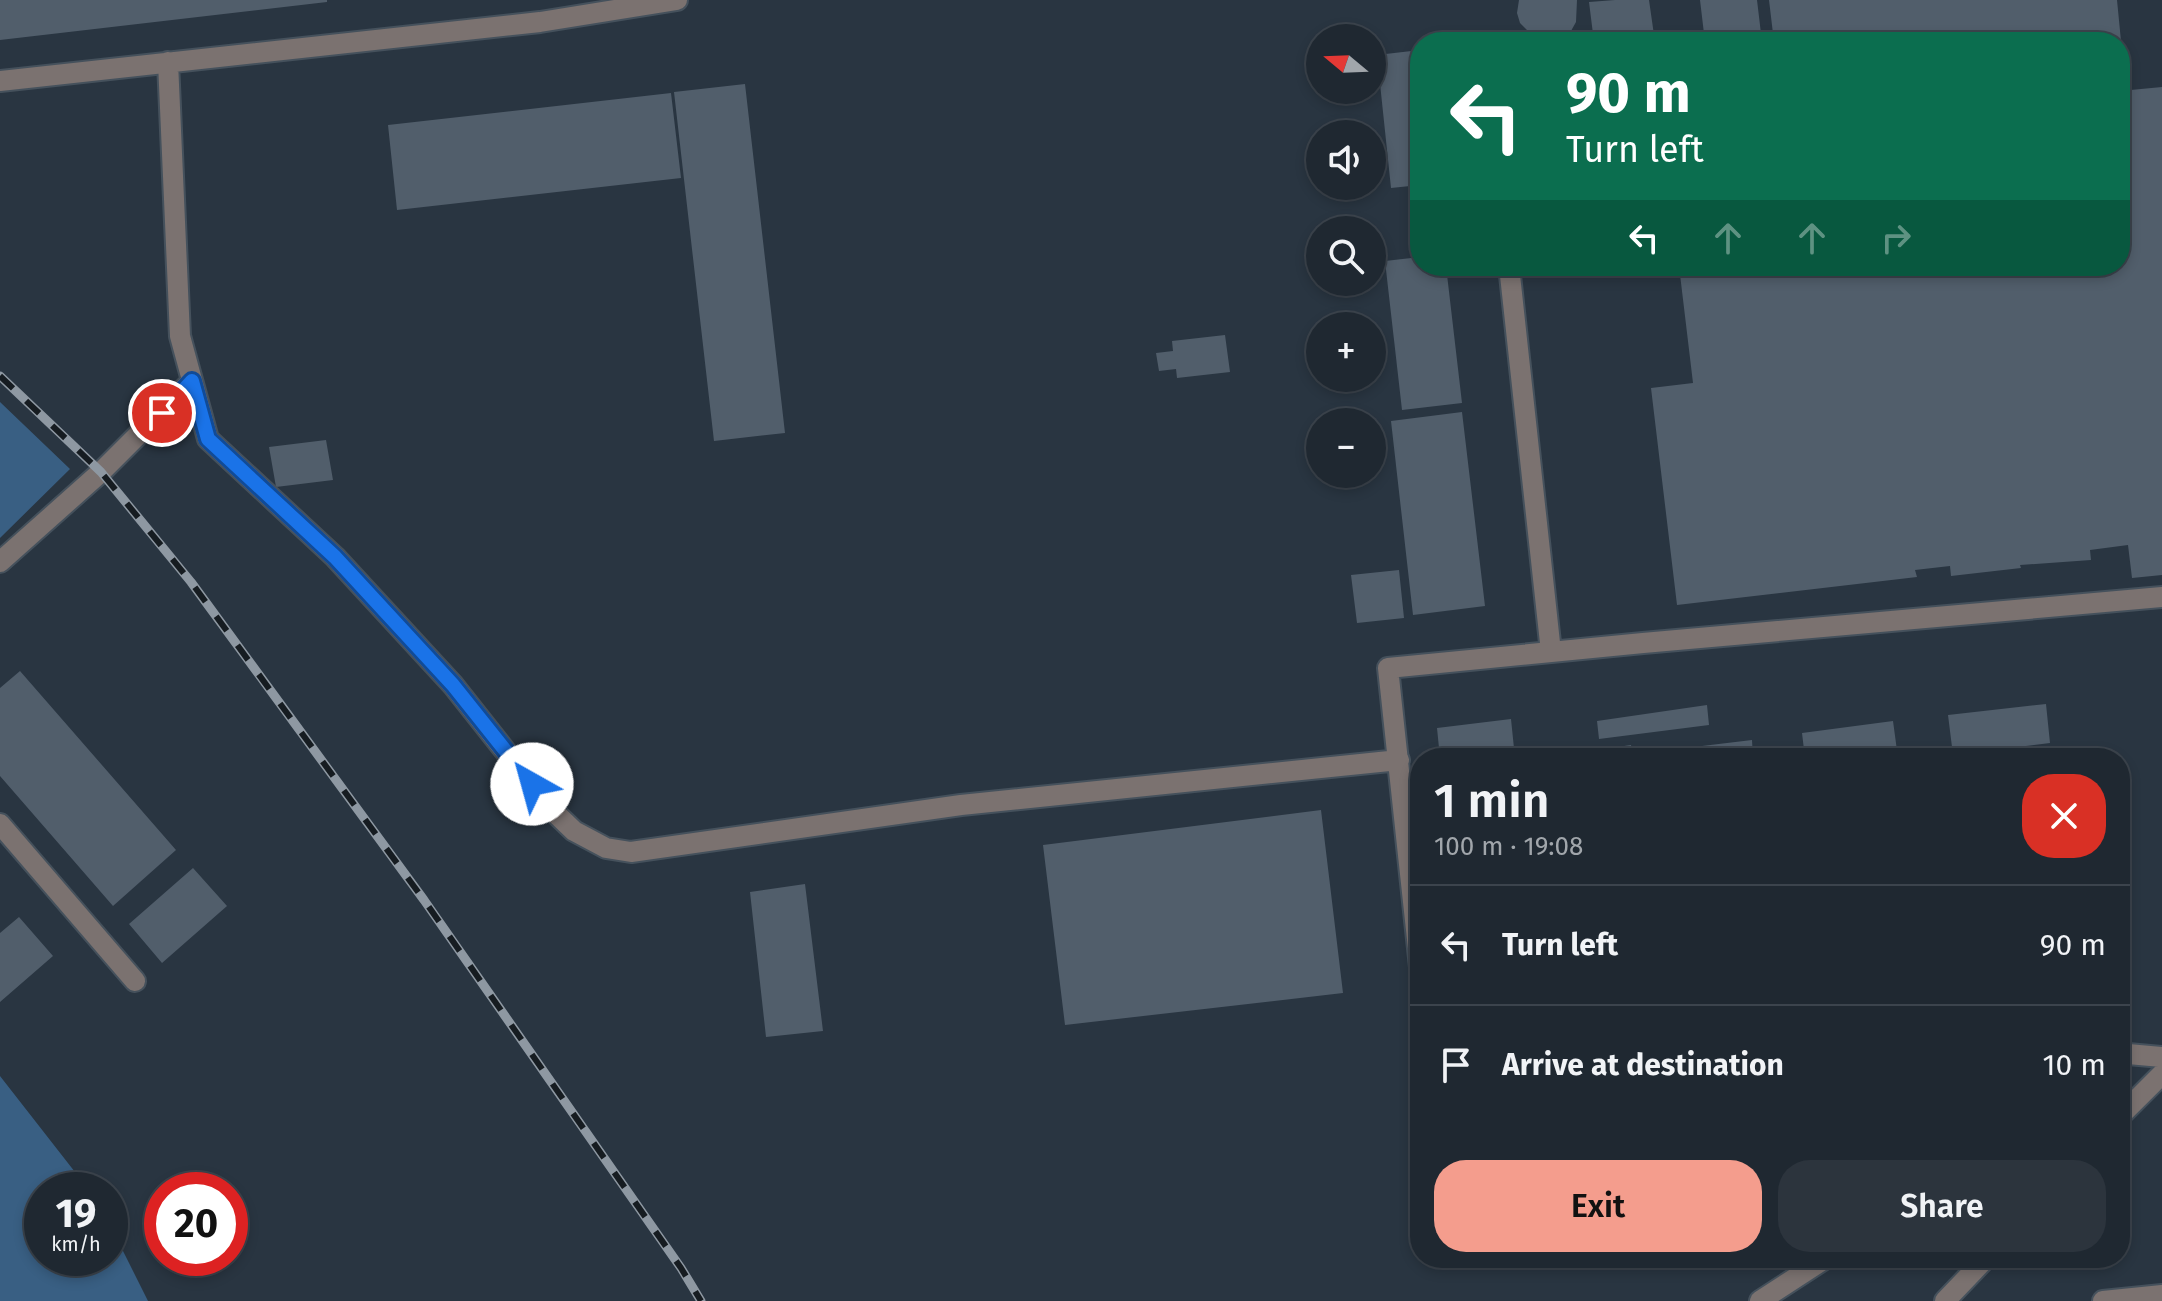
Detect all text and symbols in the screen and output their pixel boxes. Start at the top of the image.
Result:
north arrow [1306,24,1386,104]
map controls [1306,24,1386,488]
text: 90 m [1566,60,1691,127]
icon: left [1434,64,1538,168]
button: sound [1306,120,1386,200]
text: Turn left [1566,128,1704,172]
button: search [1306,216,1386,296]
icon: left [1622,216,1666,260]
icon: ahead [1706,216,1750,260]
icon: ahead [1790,216,1834,260]
icon: right [1874,216,1918,260]
button: + [1306,312,1386,392]
pin [128,379,196,447]
icon: arrive [140,391,184,435]
button: − [1306,408,1386,488]
position arrow [490,742,574,826]
text: 1 min [1434,772,1550,830]
button: close [2022,774,2106,858]
text: 100 m · 19:08 [1434,831,1583,862]
icon: left [1434,923,1478,967]
text: Turn left [1502,927,1618,963]
text: 90 m [2040,927,2106,963]
icon: arrive [1434,1043,1478,1087]
text: Arrive at destination [1502,1047,1784,1083]
text: 10 m [2043,1047,2106,1083]
button: Exit [1434,1160,1762,1252]
button: Share [1778,1160,2106,1252]
speed limit sign: 20 [144,1172,248,1276]
text: 19 [56,1190,96,1238]
text: km/h [51,1232,101,1256]

